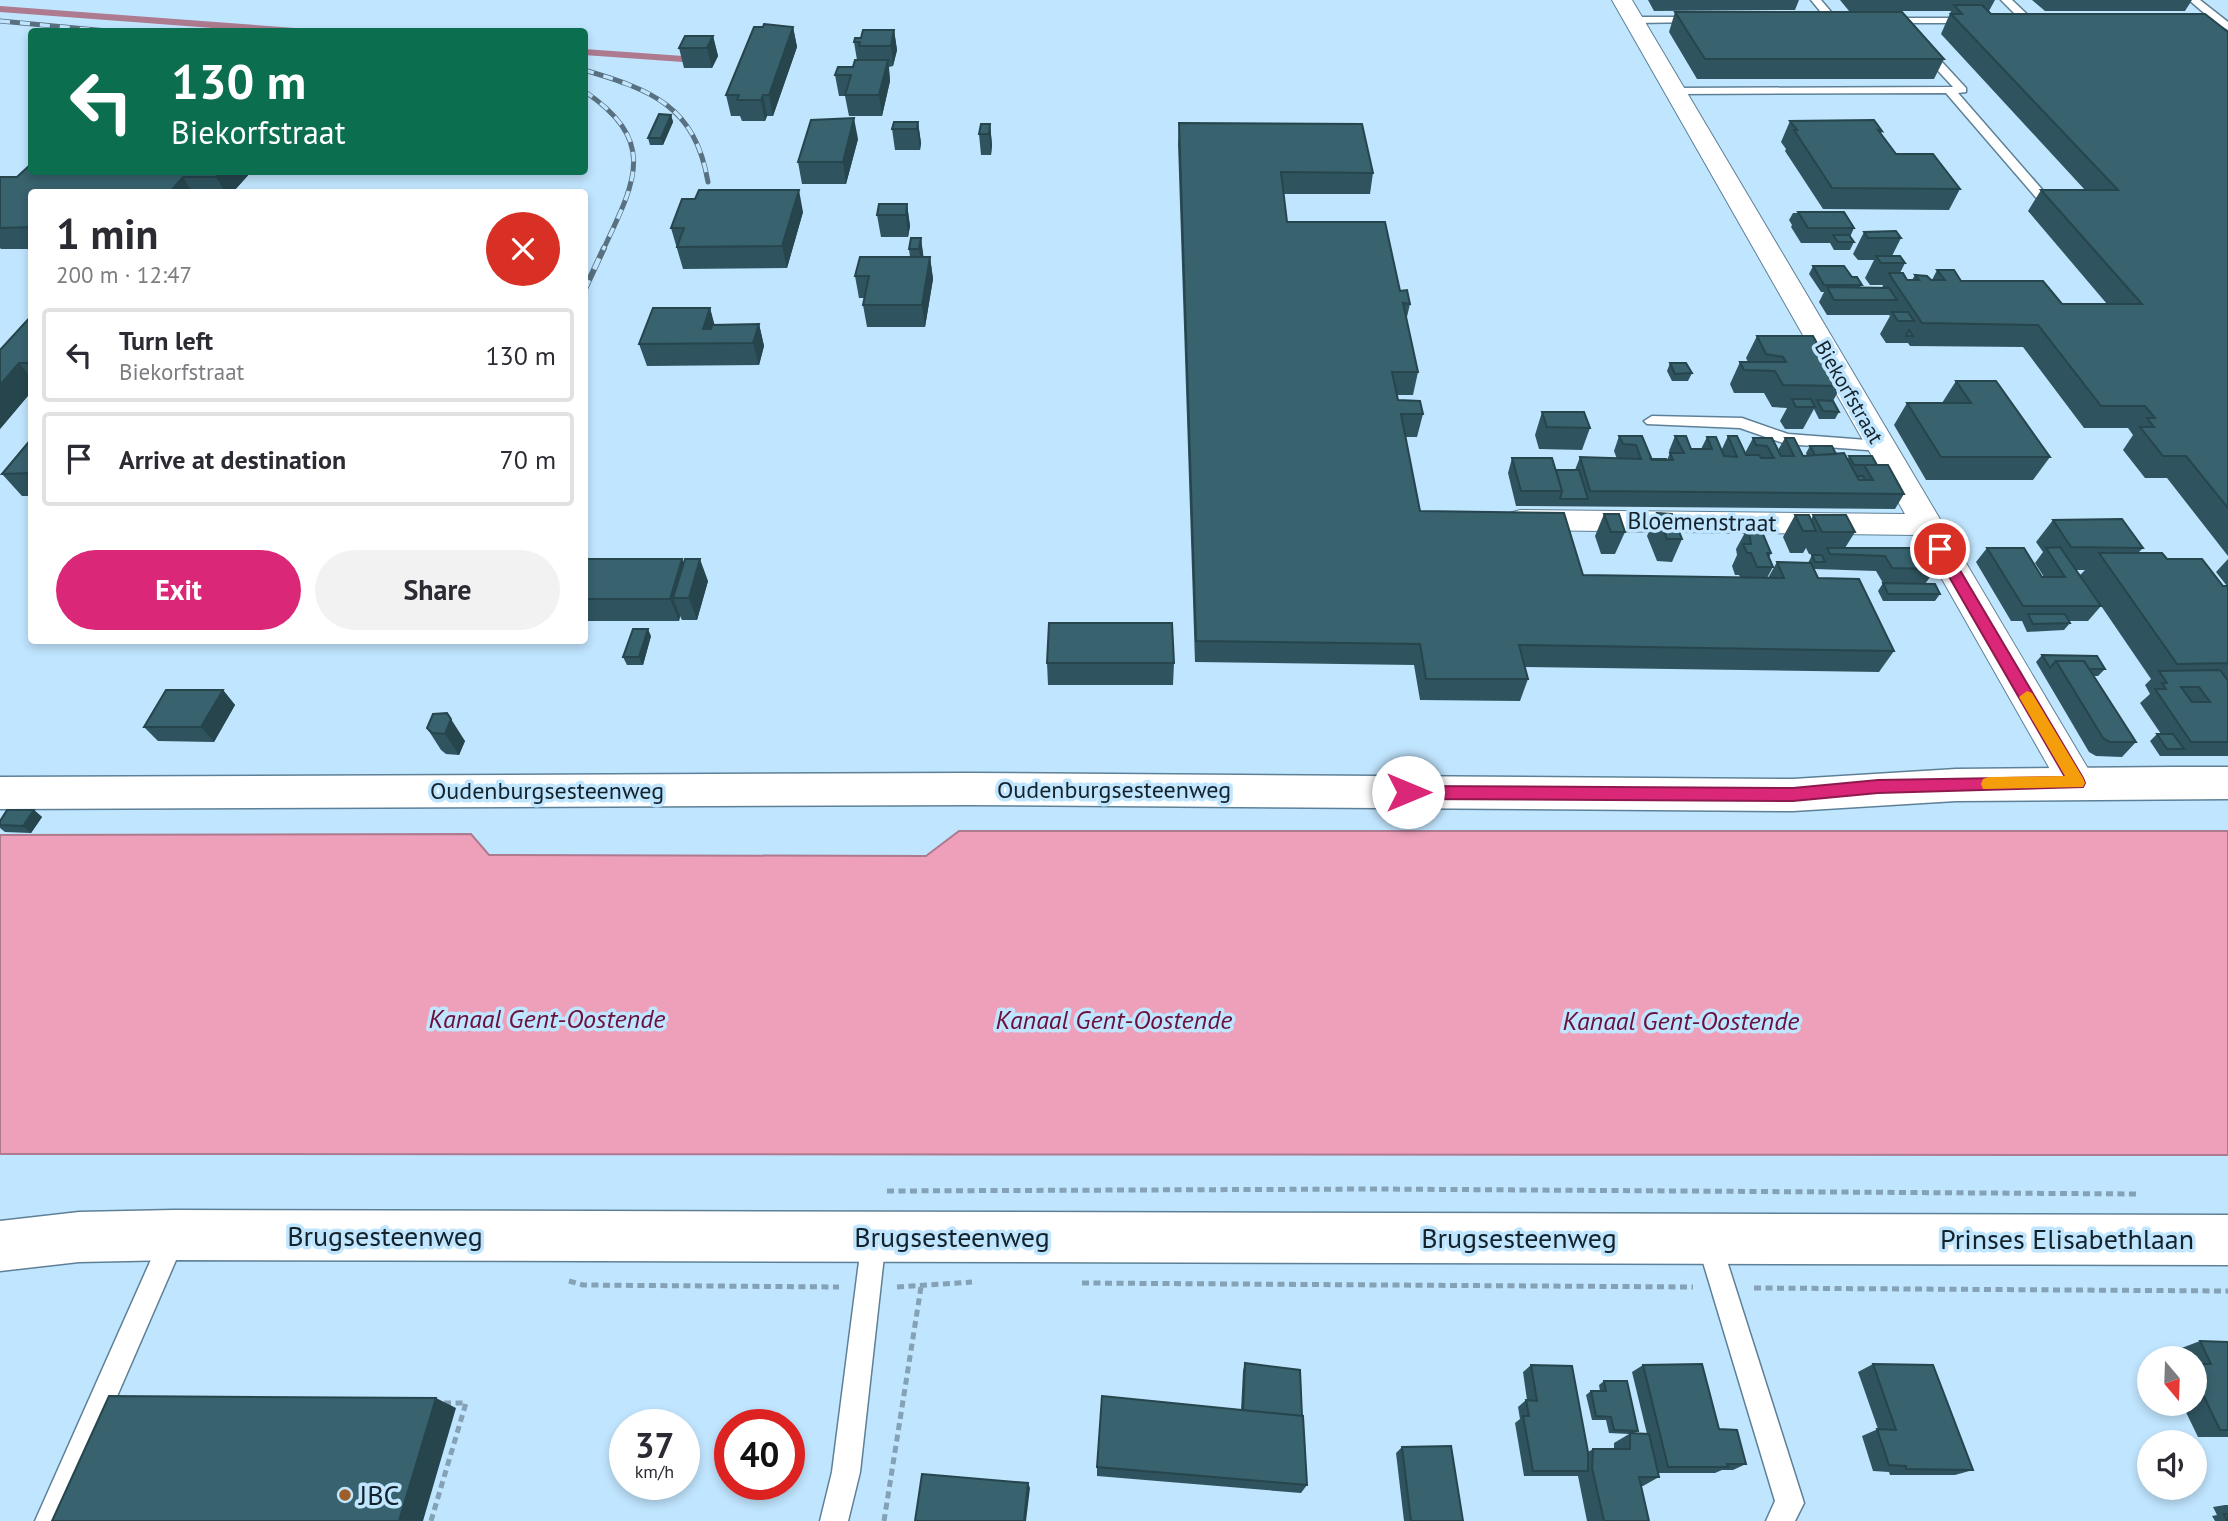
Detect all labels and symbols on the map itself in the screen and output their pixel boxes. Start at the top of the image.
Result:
street label: Biekorfstraat [1809,335,1890,448]
street label: Bloemenstraat [1627,505,1777,538]
pin [1910,519,1970,579]
position arrow [1371,755,1445,829]
street label: Oudenburgsesteenweg [997,774,1231,805]
street label: Oudenburgsesteenweg [430,775,664,806]
water label: Kanaal Gent-Oostende [429,1002,665,1035]
water label: Kanaal Gent-Oostende [996,1003,1232,1036]
water label: Kanaal Gent-Oostende [1563,1004,1799,1037]
street label: Brugsesteenweg [287,1217,483,1254]
street label: Brugsesteenweg [854,1218,1050,1255]
street label: Brugsesteenweg [1421,1219,1617,1256]
street label: Prinses Elisabethlaan [1940,1220,2194,1257]
north arrow [2137,1346,2207,1416]
speed limit sign: 40 [714,1409,805,1500]
place label: JBC [358,1476,400,1513]
marker: JBC [337,1487,353,1503]

